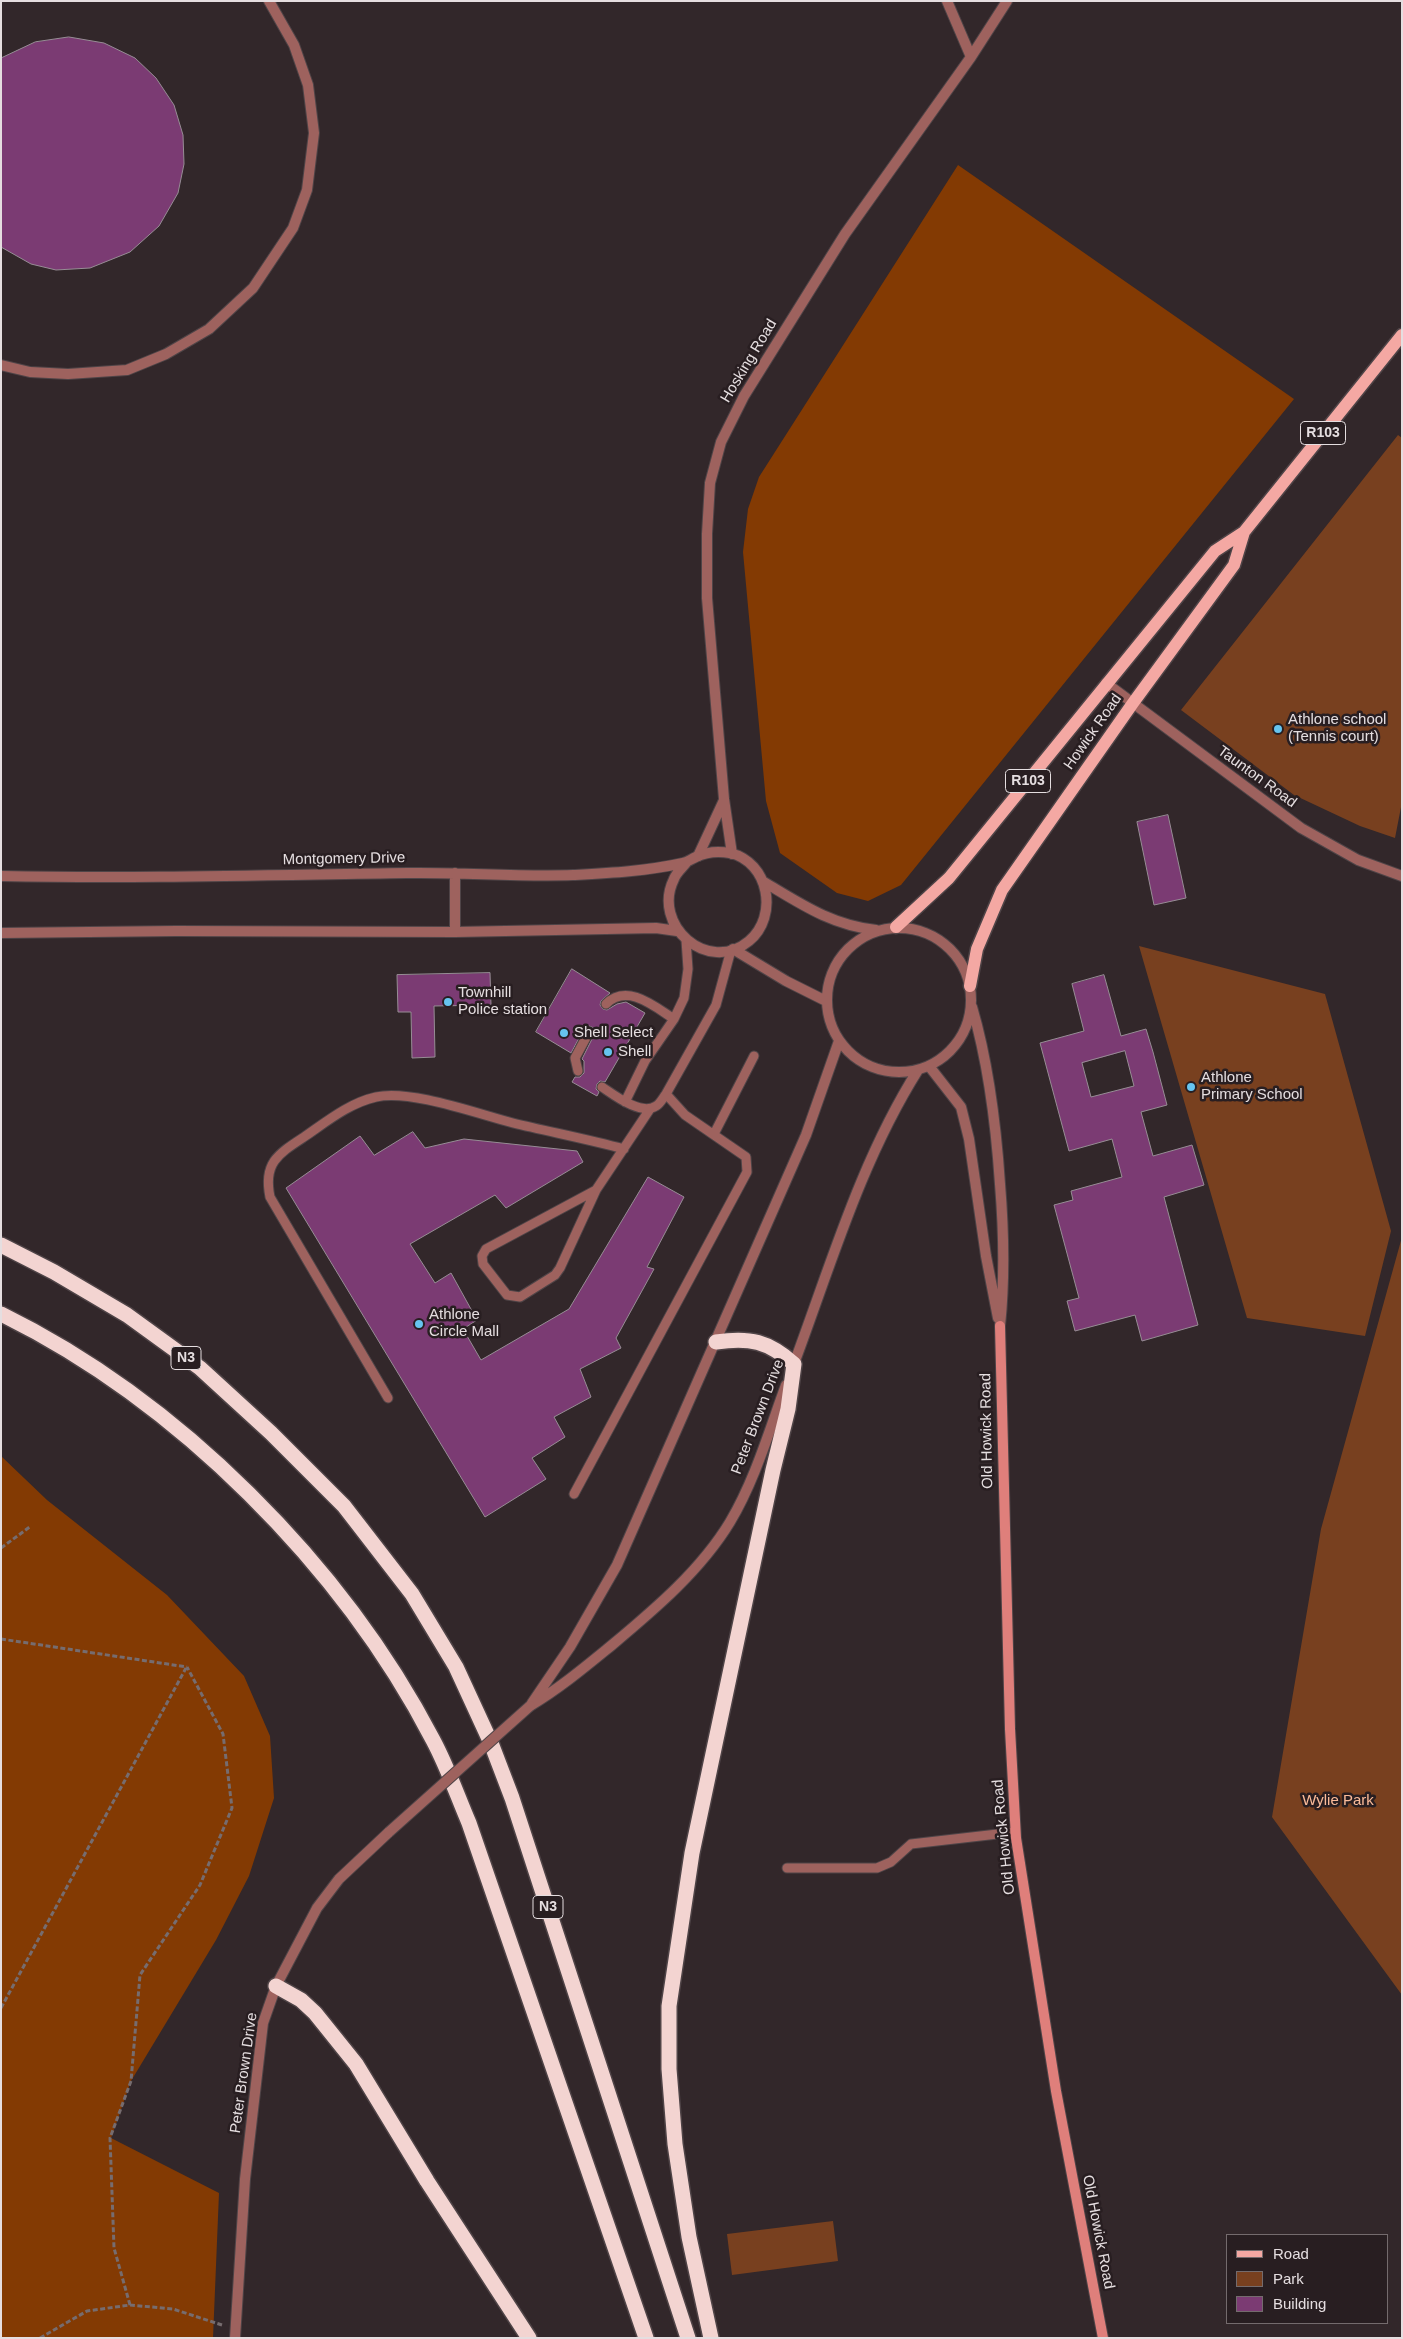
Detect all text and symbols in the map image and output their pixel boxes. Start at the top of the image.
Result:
street label: Hosking Road [717,316,781,406]
road number: R103 [1300,422,1346,444]
street label: Howick Road [1060,691,1126,773]
place label: Athlone school (Tennis court) [1288,711,1386,746]
marker: Athlone school (Tennis court) [1272,723,1284,735]
street label: Taunton Road [1214,742,1300,812]
road number: R103 [1006,769,1050,792]
street label: Montgomery Drive [283,849,405,869]
place label: Townhill Police station [458,984,547,1019]
marker: Townhill Police station [442,996,454,1008]
place label: Shell Select [574,1024,653,1042]
marker: Shell Select [558,1027,570,1039]
place label: Shell [618,1043,651,1061]
marker: Shell [602,1046,614,1058]
place label: Athlone Primary School [1201,1069,1303,1104]
marker: Athlone Primary School [1185,1081,1197,1093]
place label: Athlone Circle Mall [429,1306,499,1341]
marker: Athlone Circle Mall [413,1318,425,1330]
road number: N3 [171,1346,201,1370]
street label: Peter Brown Drive [728,1357,788,1477]
street label: Old Howick Road [977,1373,997,1489]
street label: Old Howick Road [989,1778,1019,1896]
park label: Wylie Park [1302,1792,1374,1810]
road number: N3 [533,1895,563,1918]
street label: Peter Brown Drive [227,2011,261,2135]
street label: Old Howick Road [1078,2173,1118,2291]
legend [1226,2234,1388,2324]
text: Road [1273,2245,1309,2262]
text: Park [1273,2270,1304,2287]
text: Building [1273,2295,1326,2312]

